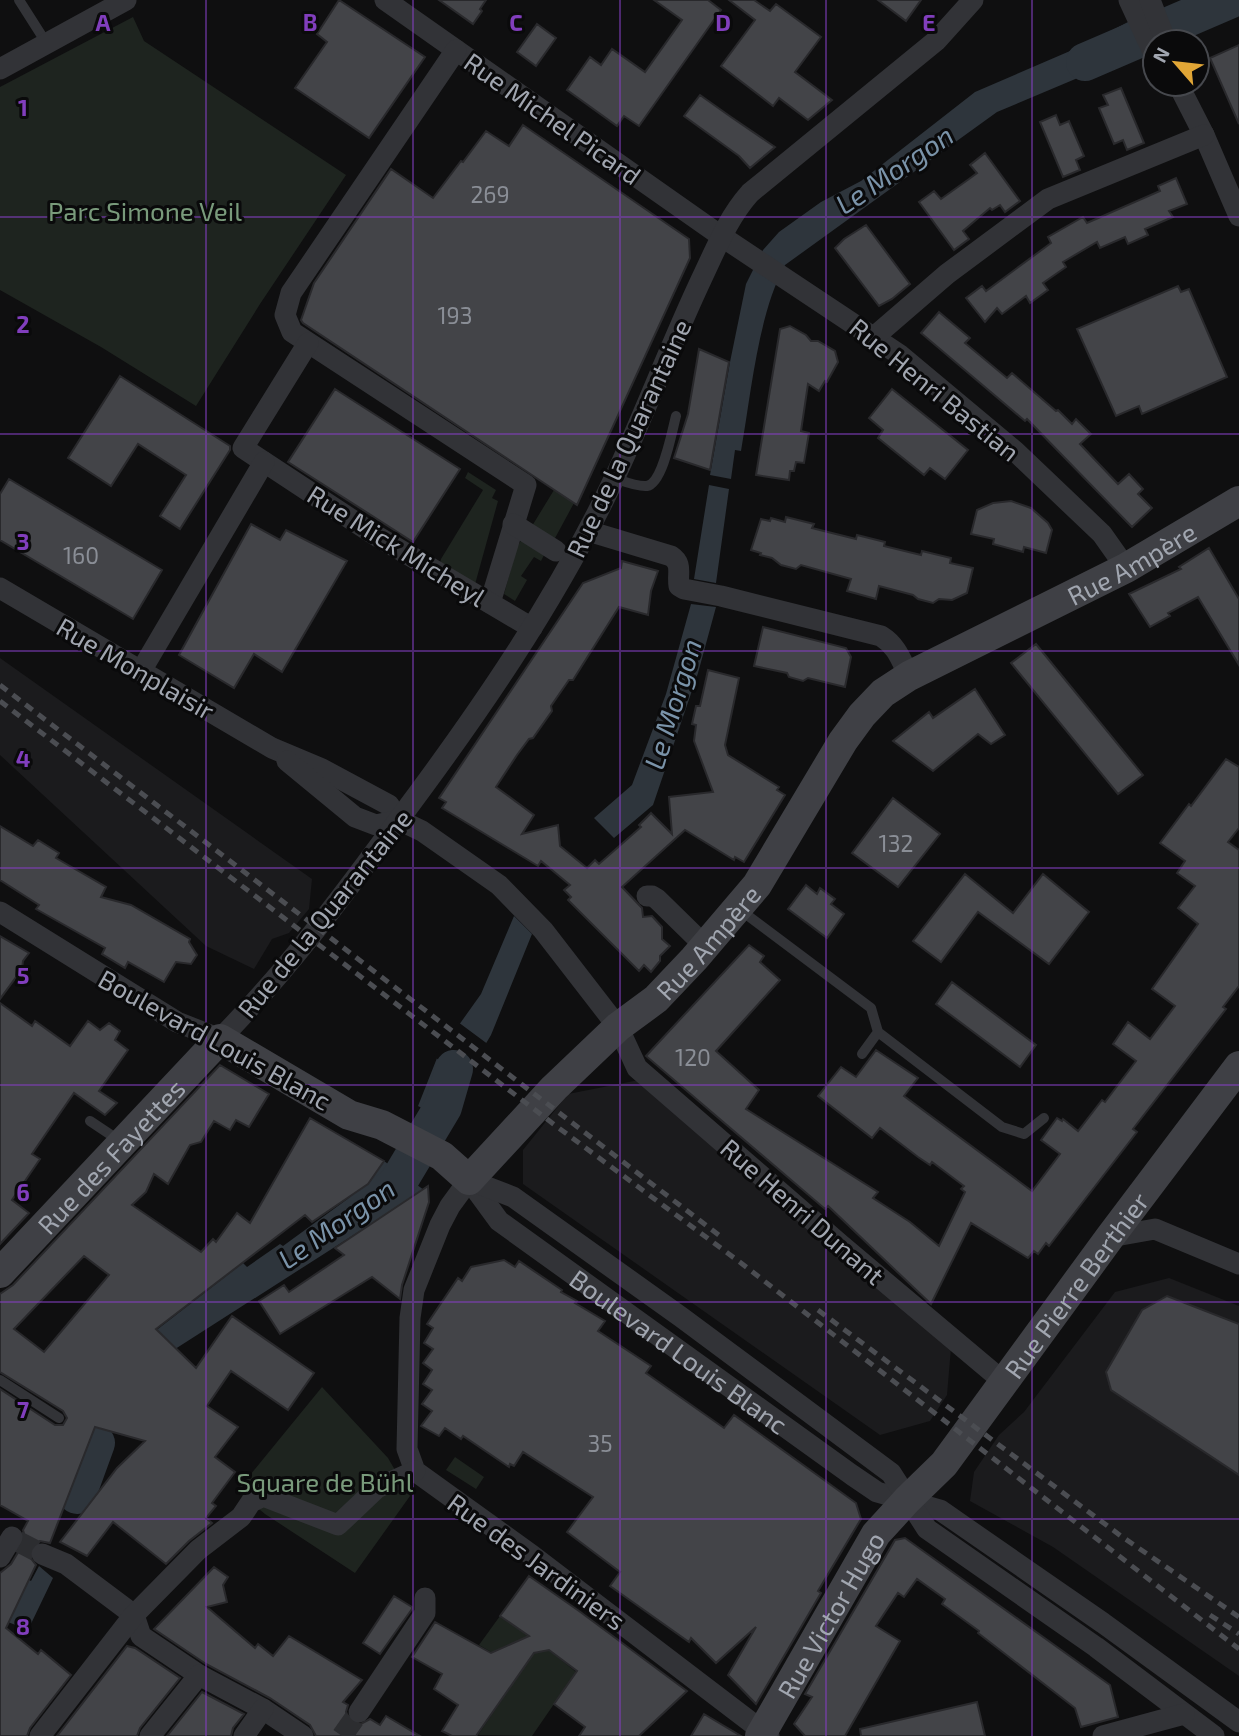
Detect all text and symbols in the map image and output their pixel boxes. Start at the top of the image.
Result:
text: A [95,8,111,36]
text: B [303,8,317,36]
text: C [509,8,523,36]
text: D [715,8,731,36]
text: E [922,8,936,36]
north arrow [1141,28,1211,98]
text: N [1147,43,1174,66]
street label: Rue Michel Picard [459,46,647,190]
text: 1 [18,93,28,121]
water label: Le Morgon [829,117,959,221]
house number: 269 [470,180,510,208]
park label: Parc Simone Veil [48,195,242,226]
house number: 193 [437,301,473,329]
text: 2 [16,310,30,338]
street label: Rue Henri Bastian [844,311,1026,467]
street label: Rue de la Quarantaine [559,314,697,562]
street label: Rue Mick Micheyl [302,478,492,612]
street label: Rue Ampère [1062,515,1201,610]
text: 3 [16,527,30,555]
house number: 160 [63,541,99,569]
street label: Rue Monplaisir [52,610,220,726]
water label: Le Morgon [636,635,708,773]
text: 4 [16,744,30,772]
street label: Rue de la Quarantaine [230,803,418,1023]
house number: 132 [879,829,913,857]
street label: Rue Ampère [649,878,766,1005]
text: 5 [17,961,29,989]
street label: Boulevard Louis Blanc [94,962,336,1116]
house number: 120 [675,1043,711,1071]
street label: Rue des Fayettes [30,1072,190,1239]
street label: Rue Henri Dunant [715,1132,891,1290]
water label: Le Morgon [271,1170,401,1276]
text: 6 [16,1178,30,1206]
street label: Rue Pierre Berthier [997,1186,1154,1384]
street label: Boulevard Louis Blanc [565,1262,794,1439]
text: 7 [17,1395,29,1423]
house number: 35 [587,1429,613,1457]
park label: Square de Bühl [237,1466,414,1497]
street label: Rue des Jardiniers [442,1486,632,1636]
street label: Rue Victor Hugo [770,1526,890,1703]
text: 8 [16,1612,30,1640]

